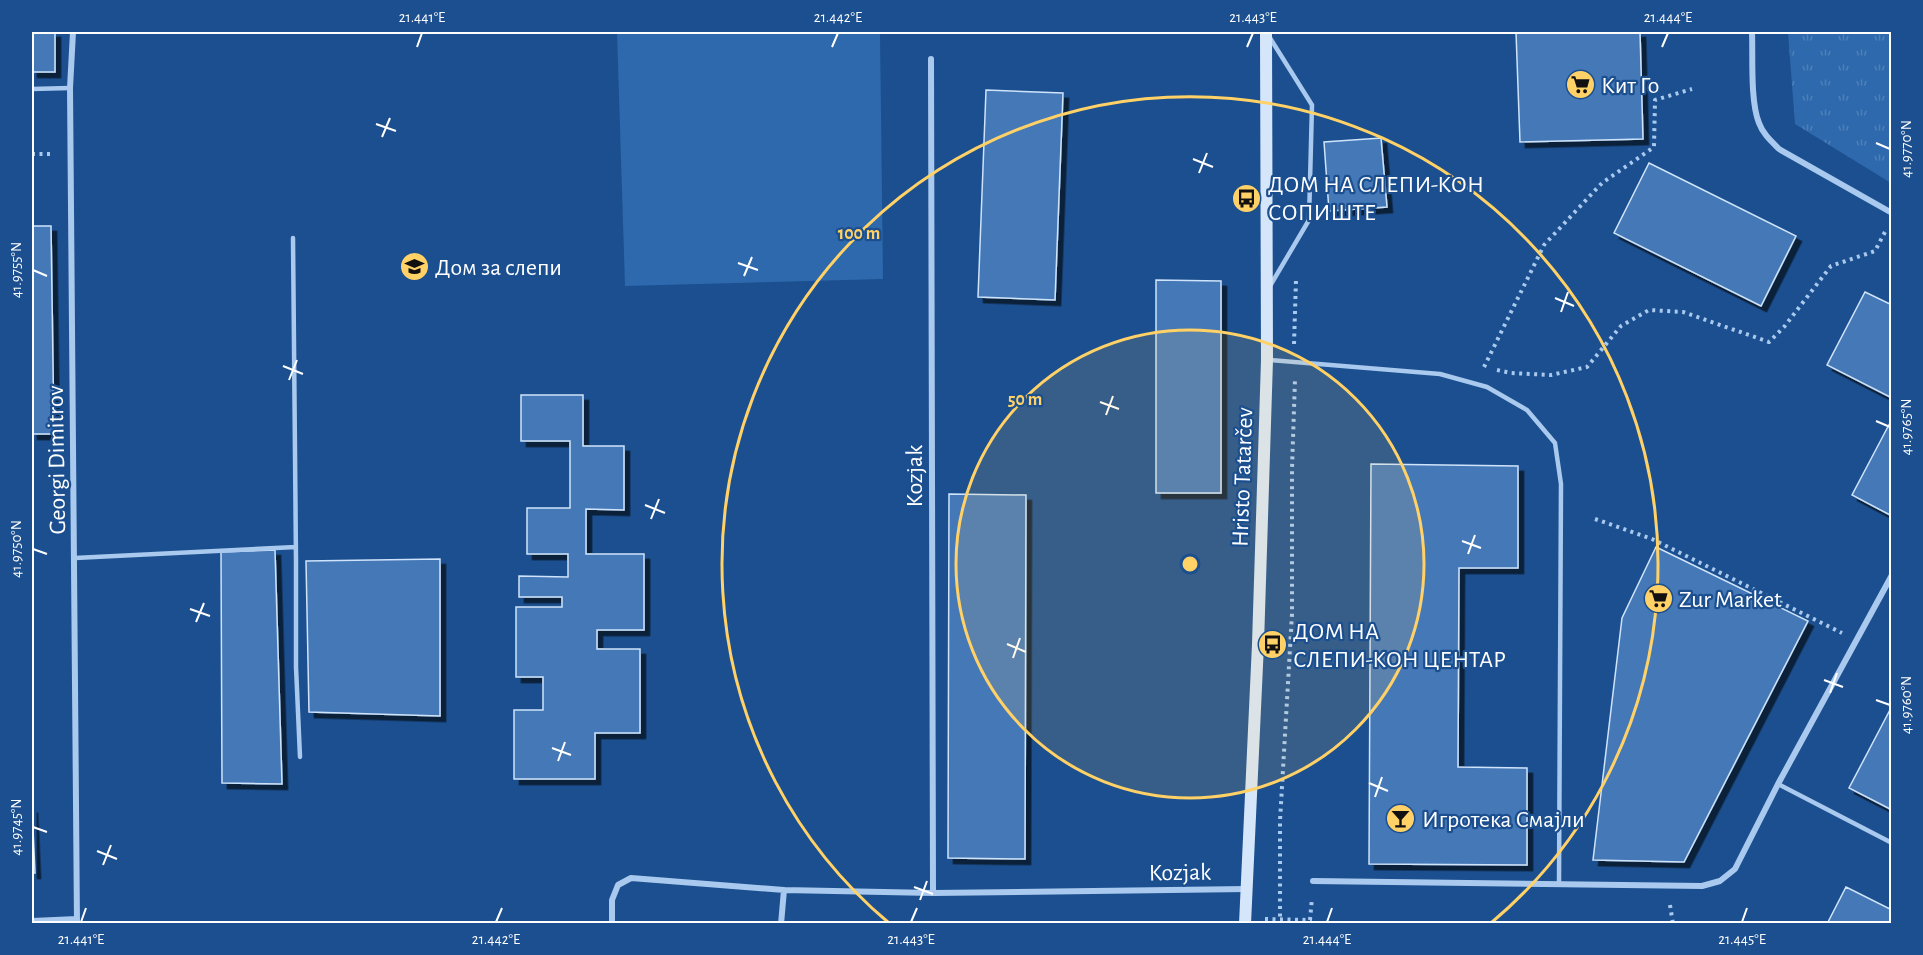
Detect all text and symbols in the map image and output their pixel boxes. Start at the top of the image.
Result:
text: 21.441°E [399,10,445,25]
text: 21.442°E [814,10,862,25]
text: 21.443°E [1229,10,1277,25]
text: 21.444°E [1644,10,1692,25]
supermarket icon: Кит Го [1564,69,1596,101]
place label: Кит Го [1601,74,1659,98]
text: 41.9770°N [1899,120,1914,178]
place label: ДОМ НА СЛЕПИ-КОН СОПИШТЕ [1268,173,1484,225]
bus stop icon: ДОМ НА СЛЕПИ-КОН СОПИШТЕ [1231,182,1263,214]
text: 100 m [838,225,880,243]
text: 41.9755°N [9,242,24,298]
school or university icon: Дом за слепи [398,251,430,283]
place label: Дом за слепи [435,256,562,280]
street label: Georgi Dimitrov [44,385,70,535]
text: 50 m [1008,391,1042,409]
text: 41.9765°N [1899,398,1914,456]
street label: Hristo Tatarčev [1229,407,1257,547]
street label: Kozjak [903,445,927,507]
text: 41.9750°N [9,520,24,578]
centre of rings [1180,554,1200,574]
supermarket icon: Zur Market [1642,583,1674,615]
place label: Zur Market [1679,588,1782,612]
place label: ДОМ НА СЛЕПИ-КОН ЦЕНТАР [1293,620,1506,672]
bus stop icon: ДОМ НА СЛЕПИ-КОН ЦЕНТАР [1256,629,1288,661]
text: 41.9760°N [1899,676,1914,734]
text: 41.9745°N [9,798,24,856]
bar icon: Игротека Смајли [1385,803,1417,835]
place label: Игротека Смајли [1422,808,1585,832]
street label: Kozjak [1149,860,1211,886]
text: 21.441°E [58,932,104,947]
text: 21.442°E [472,932,520,947]
text: 21.443°E [887,932,935,947]
text: 21.444°E [1303,932,1351,947]
text: 21.445°E [1718,932,1766,947]

